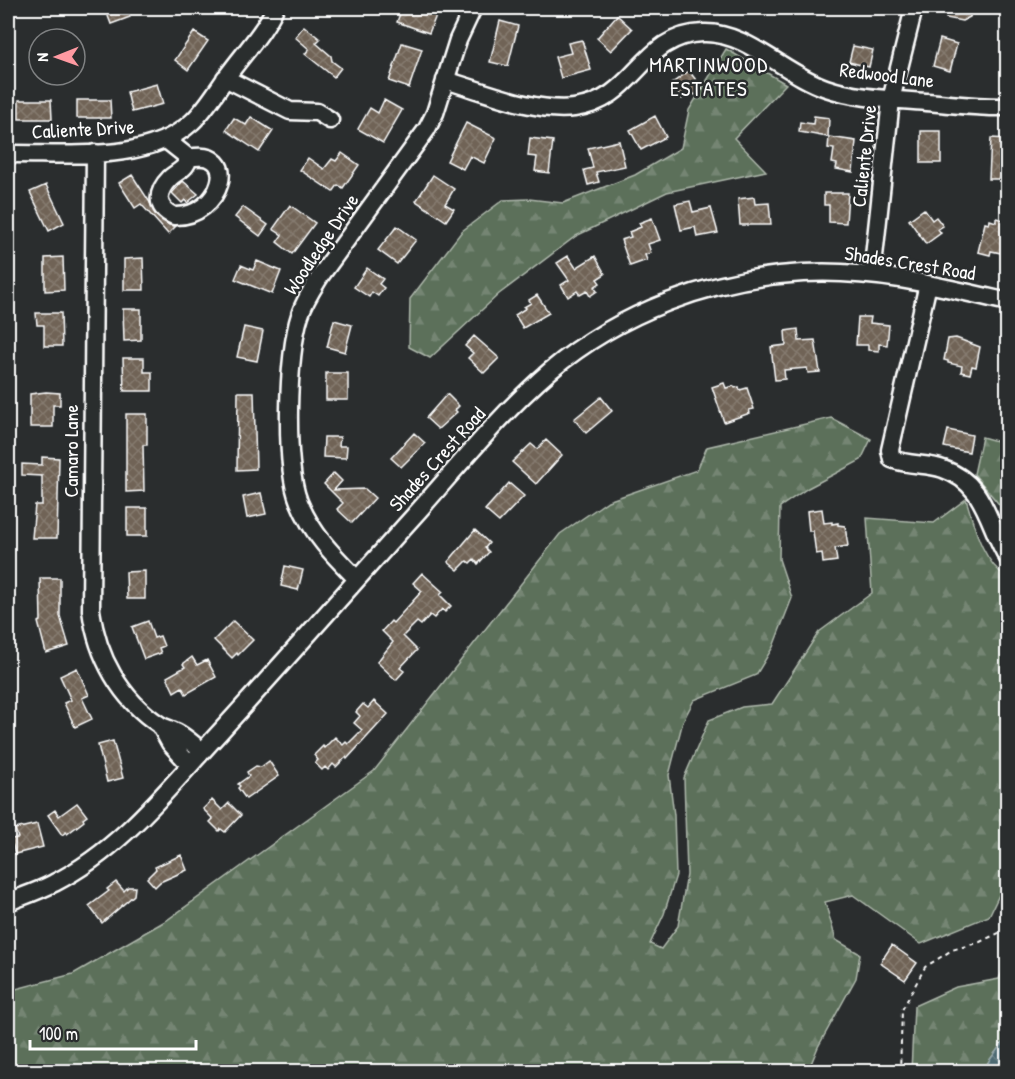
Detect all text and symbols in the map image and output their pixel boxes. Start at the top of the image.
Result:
north arrow [27,27,87,87]
district label: MARTINWOOD ESTATES [649,50,769,103]
text: N [31,52,53,62]
street label: Redwood Lane [838,55,936,94]
street label: Caliente Drive [845,103,882,208]
street label: Caliente Drive [31,112,135,145]
street label: Woodledge Drive [277,188,364,300]
street label: Shades Crest Road [843,239,978,286]
street label: Shades Crest Road [382,400,491,517]
street label: Camaro Lane [57,405,84,497]
scale bar [30,1013,196,1051]
text: 100 m [39,1021,78,1046]

